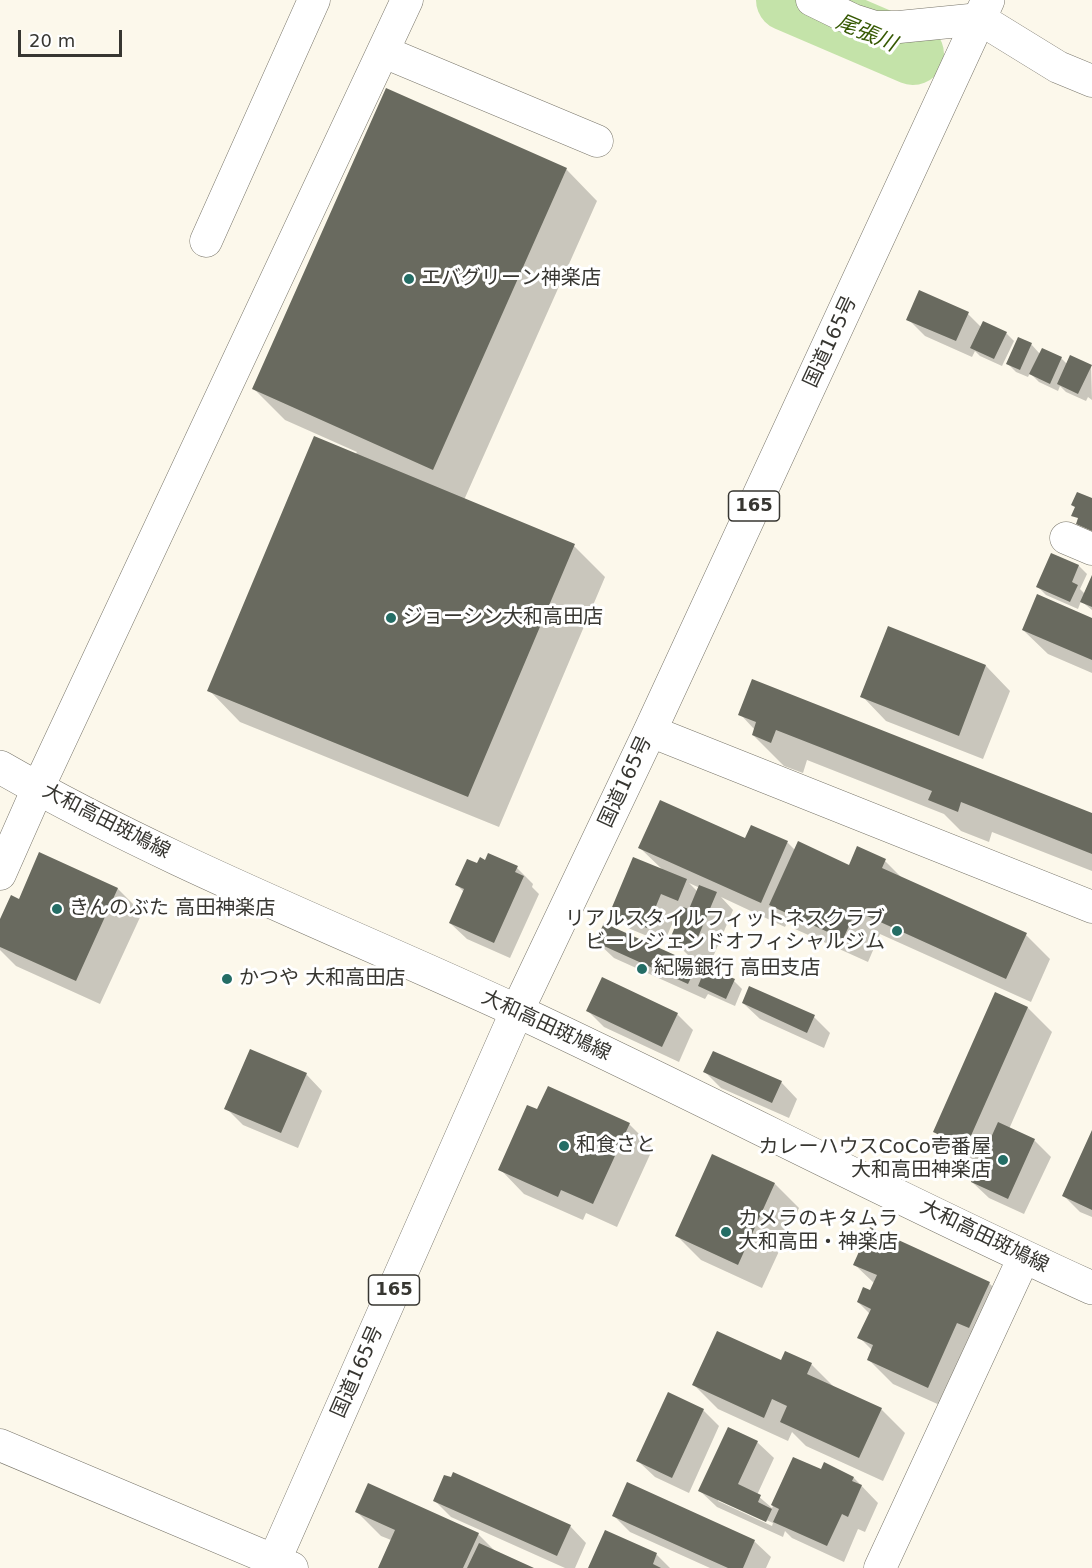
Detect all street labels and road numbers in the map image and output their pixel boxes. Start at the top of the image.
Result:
street label: 国道165号 [799,292,863,392]
road number: 165 [728,491,780,521]
street label: 国道165号 [594,732,658,832]
street label: 大和高田斑鳩線 [38,780,174,864]
street label: 大和高田斑鳩線 [477,986,615,1066]
street label: 大和高田斑鳩線 [916,1196,1052,1278]
road number: 165 [368,1275,420,1305]
street label: 国道165号 [327,1322,389,1422]

